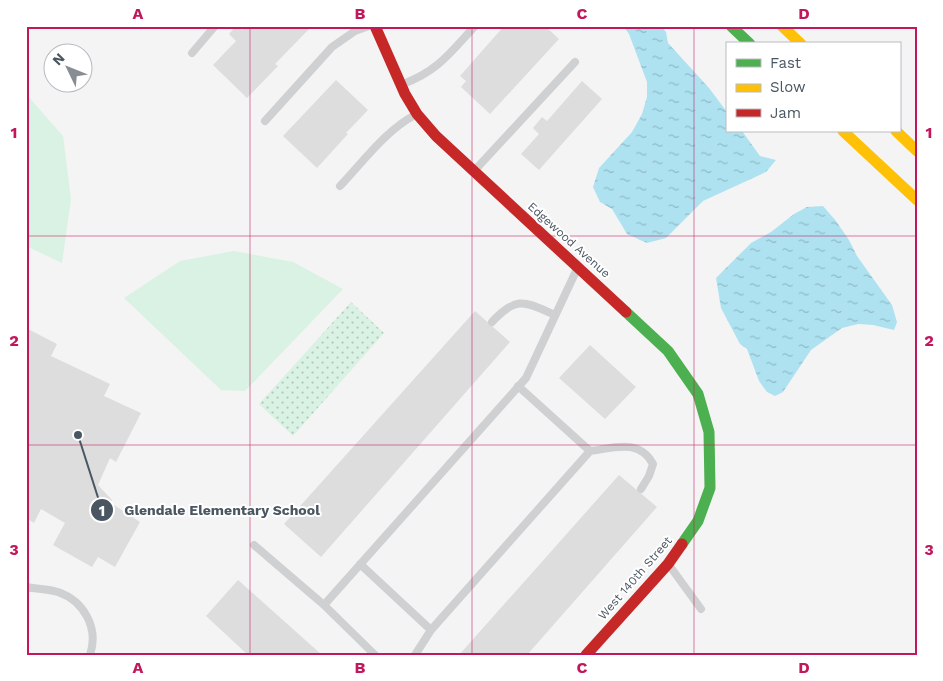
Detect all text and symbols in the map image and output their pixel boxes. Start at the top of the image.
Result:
text: A [133,4,144,23]
text: B [355,4,366,23]
text: C [577,4,588,23]
text: D [798,4,810,23]
north arrow [42,42,92,92]
legend [726,42,900,132]
text: N [49,50,68,68]
text: Fast [770,54,802,72]
text: Slow [770,78,806,96]
text: Jam [770,104,801,122]
text: 1 [11,123,17,142]
text: 1 [926,123,932,142]
street label: Edgewood Avenue [525,199,613,281]
text: 2 [9,331,19,350]
text: 2 [924,331,934,350]
callout: Glendale Elementary School [90,496,330,525]
text: 1 [99,502,105,520]
text: Glendale Elementary School [124,502,320,518]
street label: West 140th Street [595,534,675,622]
text: 3 [9,540,19,559]
text: 3 [924,540,934,559]
text: A [133,658,144,677]
text: B [355,658,366,677]
text: C [577,658,588,677]
text: D [798,658,810,677]

